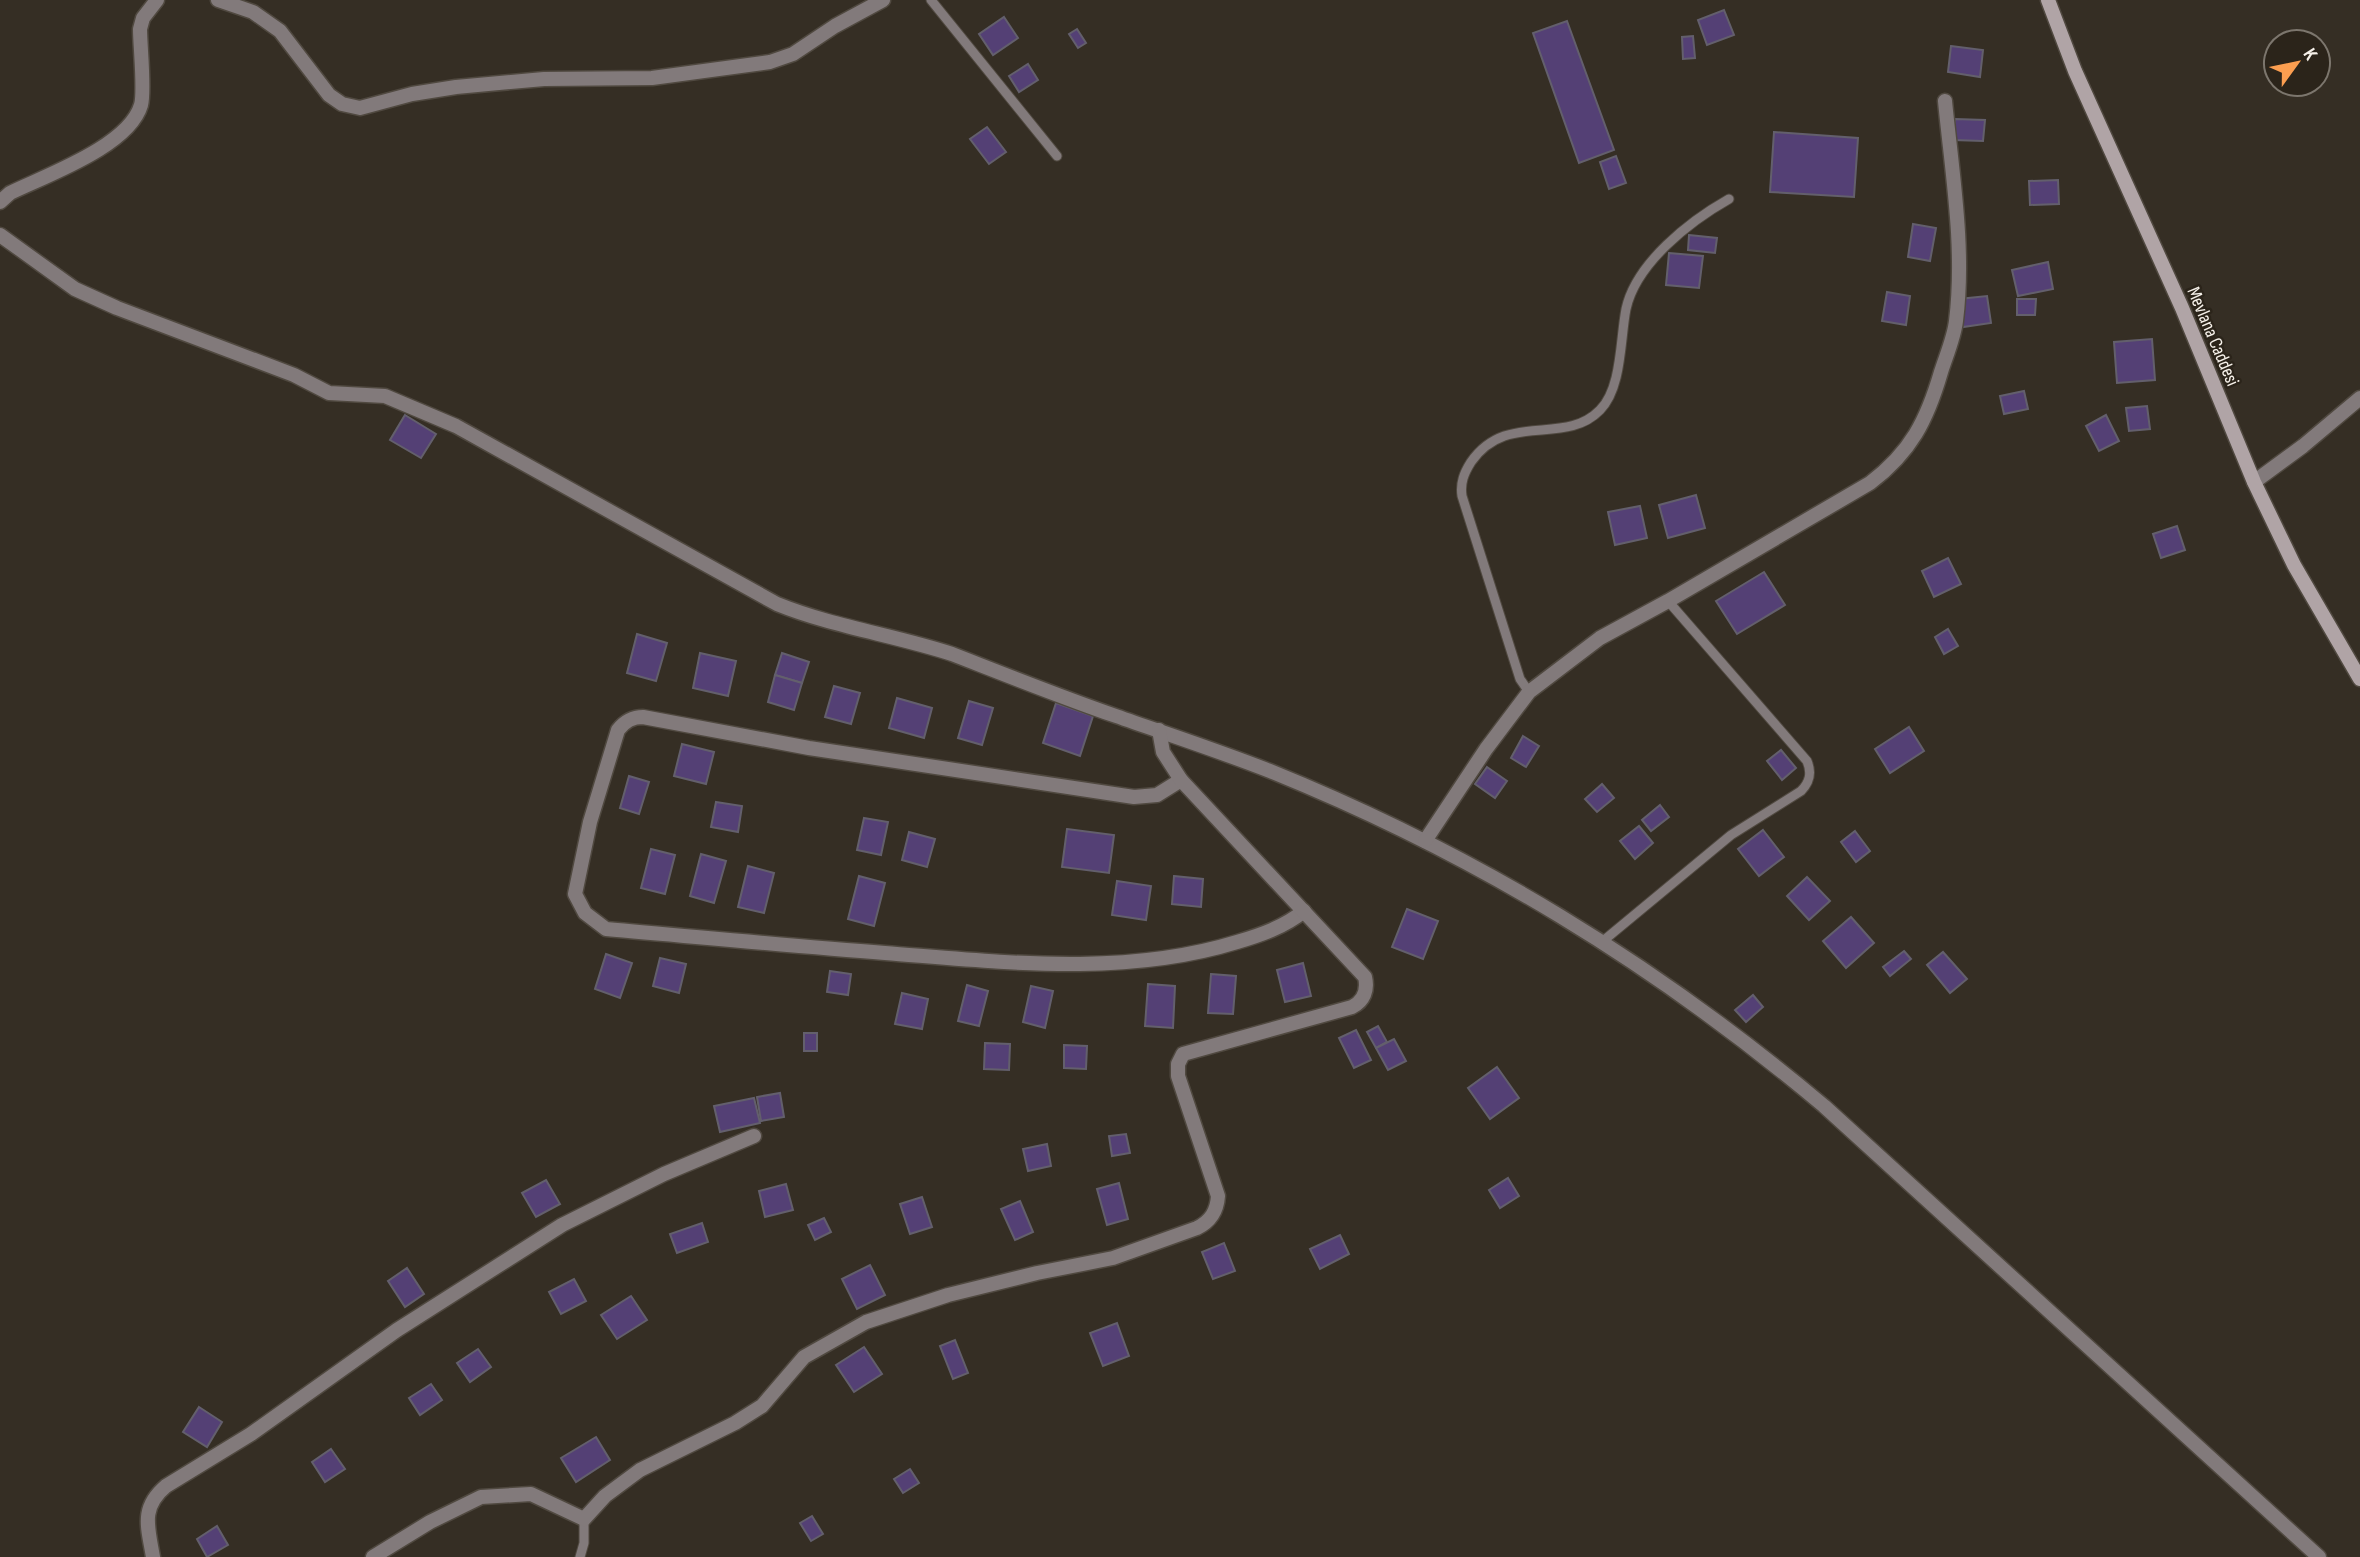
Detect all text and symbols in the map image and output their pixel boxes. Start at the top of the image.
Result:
north arrow [2262,28,2332,98]
text: K [2298,44,2323,65]
street label: Mevlana Caddesi [2181,284,2244,390]

